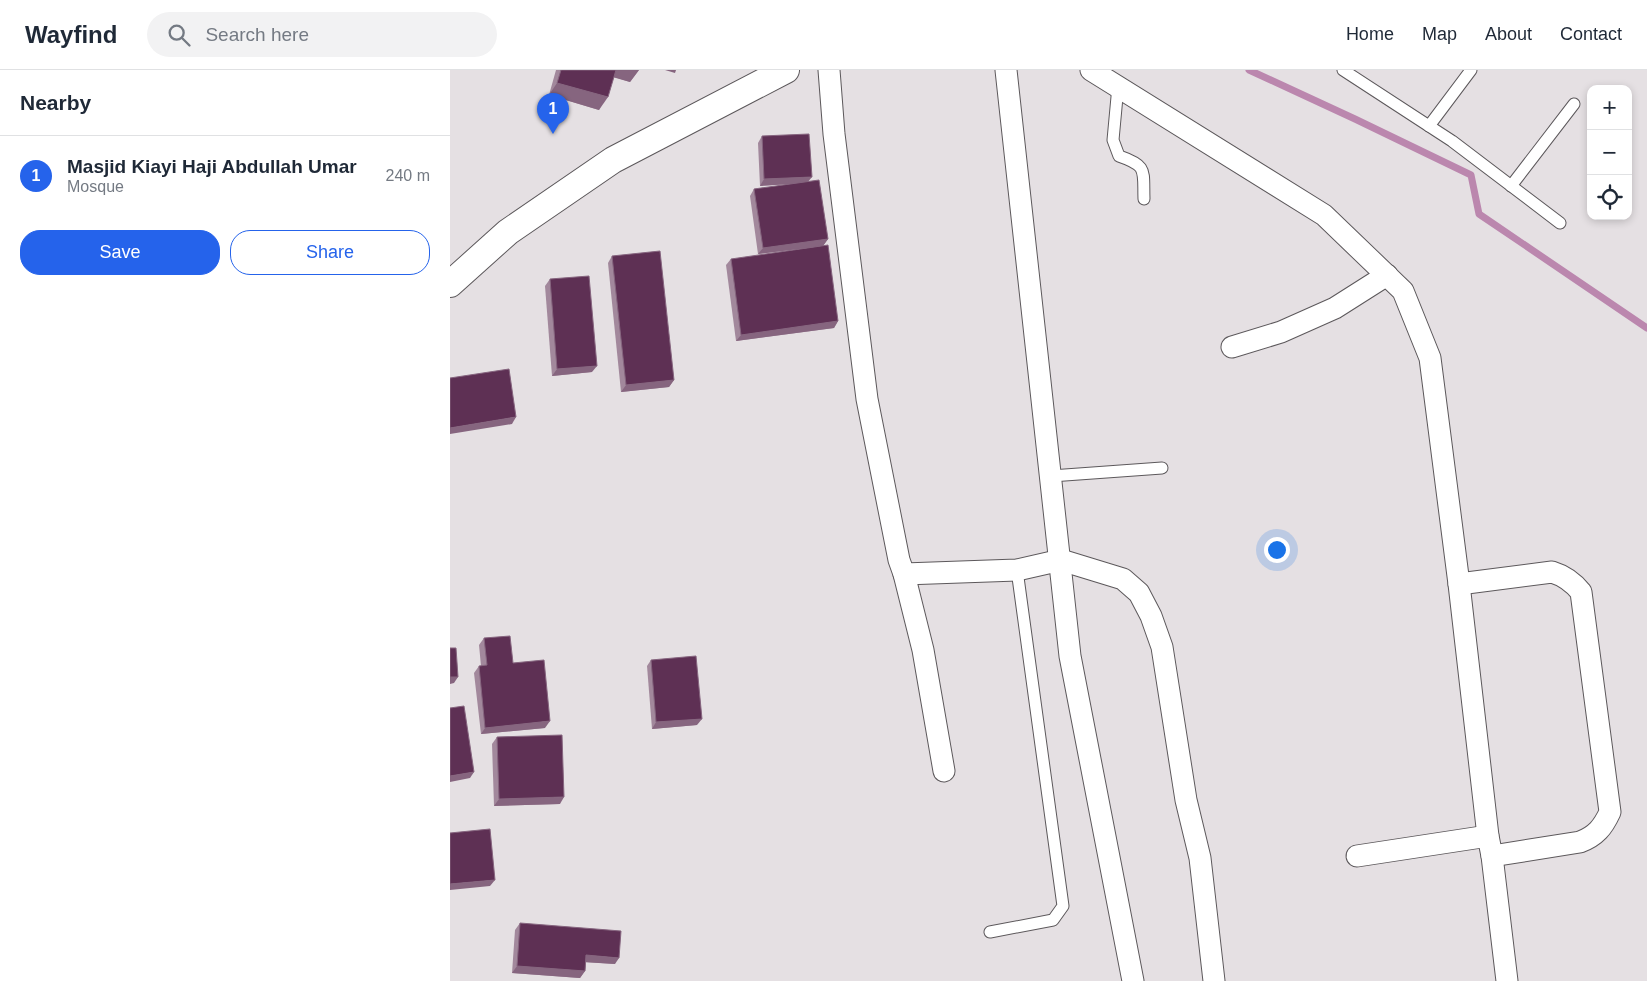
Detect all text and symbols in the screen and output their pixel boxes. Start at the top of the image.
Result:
search box [147,12,497,57]
text: Wayfind [25,21,117,48]
icon: search [165,21,193,49]
text: Search here [205,24,309,45]
text: Home [1346,24,1394,44]
text: Map [1422,24,1457,44]
text: About [1485,24,1532,44]
text: Contact [1560,24,1622,44]
map controls [1587,85,1632,220]
button: + [1587,85,1632,130]
text: Nearby [20,91,91,114]
pin: 1 [537,93,569,134]
button: − [1587,130,1632,175]
text: Masjid Kiayi Haji Abdullah Umar [67,156,357,177]
text: 1 [32,167,40,184]
text: 240 m [386,167,430,184]
button: locate [1587,175,1632,220]
text: Mosque [67,178,124,195]
button: Save [20,230,220,275]
button: Share [230,230,430,275]
your location [1264,537,1290,563]

